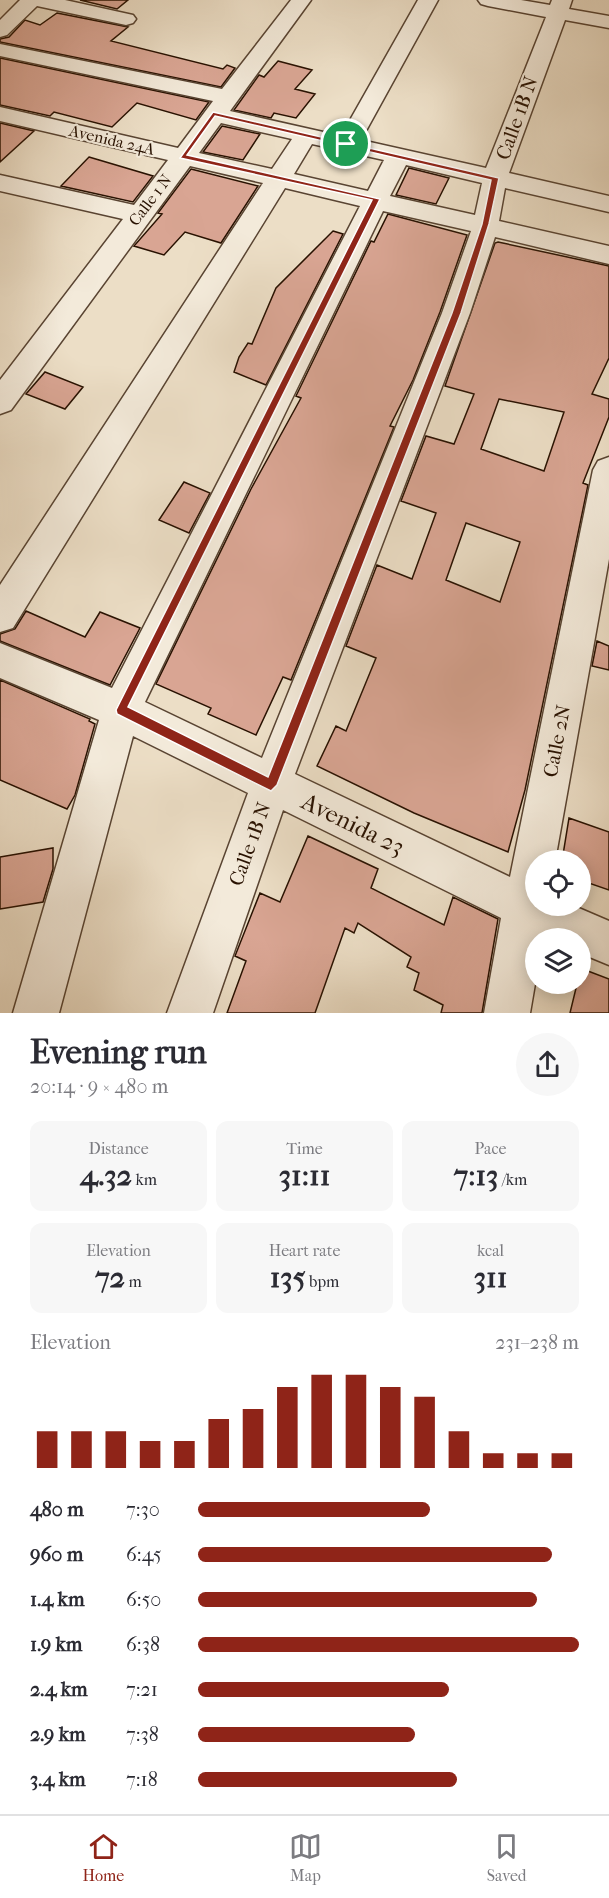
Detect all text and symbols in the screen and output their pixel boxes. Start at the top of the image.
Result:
street label: Calle 1B N [491,73,543,163]
pin [320,118,371,169]
street label: Avenida 24A [66,121,157,159]
icon: arrive [329,127,362,160]
street label: Calle 1 N [124,171,176,229]
street label: Calle 2N [539,703,575,779]
street label: Avenida 23 [296,787,409,861]
street label: Calle 1B N [224,799,276,889]
map controls [525,850,591,994]
button: locate [525,850,591,916]
button: layers [525,928,591,994]
text: Evening run [30,1033,207,1072]
button: share [516,1033,579,1096]
text: 20:14 · 9 × 480 m [30,1075,168,1098]
text: Distance [88,1139,149,1158]
text: Time [286,1139,323,1158]
text: Pace [475,1139,506,1158]
text: 4.32 [80,1158,132,1193]
text: 31:11 [279,1158,330,1193]
text: 7:13 [454,1158,498,1193]
text: km [132,1170,157,1189]
text: /km [498,1170,527,1189]
text: Elevation [86,1241,151,1260]
text: Heart rate [269,1241,340,1260]
text: kcal [477,1241,504,1260]
text: 72 [95,1260,125,1295]
text: 135 [270,1260,306,1295]
text: 311 [474,1260,507,1295]
text: m [125,1272,142,1291]
text: bpm [306,1272,339,1291]
text: Elevation [30,1331,111,1354]
text: 231–238 m [495,1331,579,1354]
text: 480 m [30,1498,84,1521]
text: 7:30 [126,1498,160,1521]
text: 960 m [30,1543,83,1566]
text: 6:45 [126,1543,162,1566]
text: 1.4 km [30,1588,85,1611]
text: 6:50 [126,1588,161,1611]
text: 1.9 km [30,1633,82,1656]
text: 6:38 [126,1633,160,1656]
text: 2.4 km [30,1678,88,1701]
text: 7:21 [126,1678,158,1701]
text: 2.9 km [30,1723,86,1746]
text: 7:38 [126,1723,159,1746]
text: 3.4 km [30,1768,86,1791]
text: 7:18 [126,1768,158,1791]
tab: Home [82,1830,124,1885]
tab: Map [289,1830,322,1885]
tab: Saved [487,1830,527,1885]

